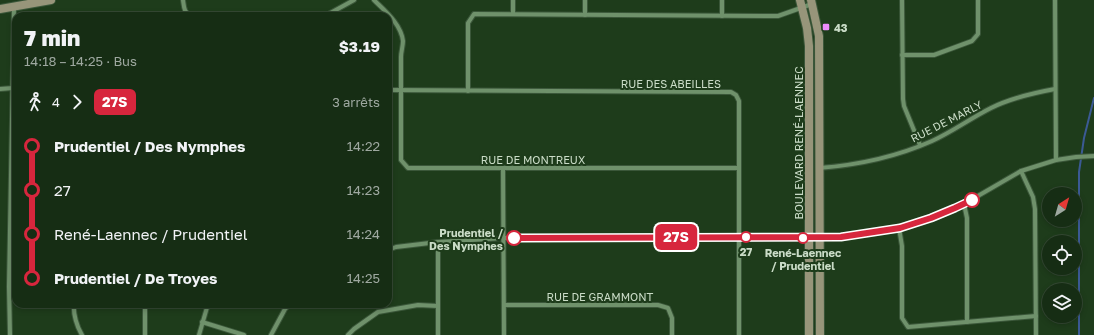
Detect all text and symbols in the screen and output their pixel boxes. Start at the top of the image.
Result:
place label: 43 [834,21,848,34]
marker: 43 [821,22,831,32]
text: 7 min [24,24,80,51]
text: $3.19 [339,37,380,55]
text: 14:18 – 14:25 · Bus [24,53,137,69]
street label: BOULEVARD RENÉ-LAENNEC [792,66,805,220]
street label: RUE DES ABEILLES [621,77,721,90]
icon: walk [24,91,46,113]
icon: forward [66,91,88,113]
text: 27S [102,93,128,110]
text: 4 [52,94,60,110]
text: 3 arrêts [332,94,380,110]
street label: RUE DE MARLY [908,97,984,145]
text: Prudentiel / Des Nymphes [54,137,245,155]
text: 14:22 [347,138,380,154]
street label: RUE DE MONTREUX [481,153,585,166]
text: 27 [54,181,71,199]
text: 14:23 [347,182,380,198]
north arrow [1042,187,1082,227]
map controls [1042,187,1082,323]
unlabelled marker [964,192,980,208]
line badge: 27S [653,224,699,250]
text: René-Laennec / Prudentiel [54,225,248,243]
text: 14:24 [346,226,380,242]
place label: Prudentiel / Des Nymphes [429,226,504,252]
text: 27S [663,228,689,245]
marker: Prudentiel / Des Nymphes [506,230,522,246]
marker: 27 [740,231,752,243]
marker: René-Laennec / Prudentiel [797,232,809,244]
button: locate [1042,235,1082,275]
place label: 27 [740,245,752,258]
place label: René-Laennec / Prudentiel [765,246,842,272]
text: Prudentiel / De Troyes [54,269,217,287]
text: 14:25 [347,270,380,286]
button: layers [1042,283,1082,323]
street label: RUE DE GRAMMONT [547,290,654,303]

